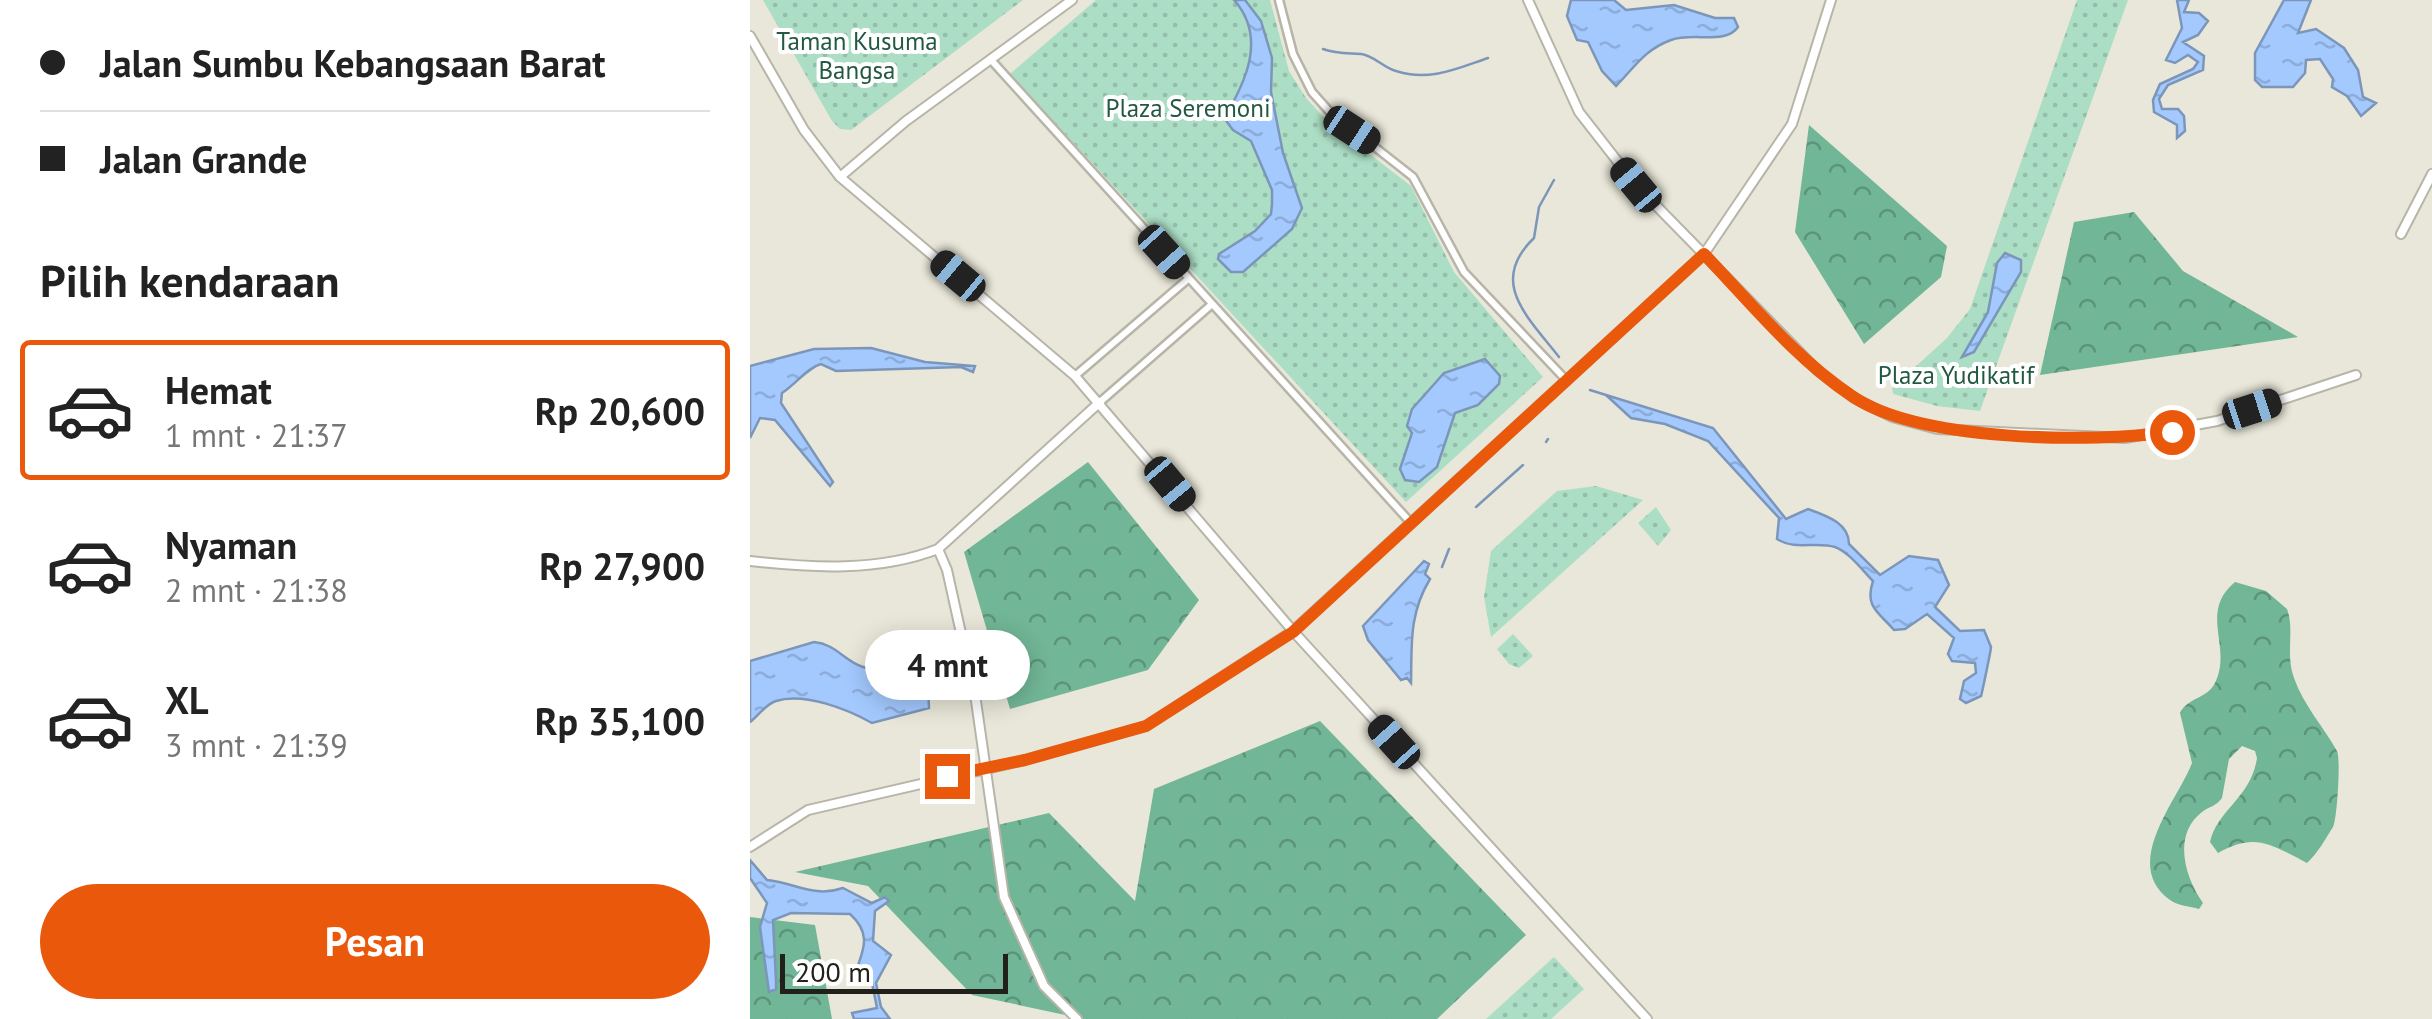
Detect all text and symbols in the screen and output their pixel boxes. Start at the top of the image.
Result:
park label: Taman Kusuma Bangsa [776,25,938,86]
text: Jalan Sumbu Kebangsaan Barat [100,38,606,87]
park label: Plaza Seremoni [1105,92,1271,124]
car [1319,101,1385,159]
text: Jalan Grande [100,134,307,183]
car [1605,152,1667,218]
car [1133,220,1195,284]
car [925,245,991,307]
text: Pilih kendaraan [40,251,340,309]
park label: Plaza Yudikatif [1878,359,2035,391]
icon: car [45,365,135,455]
text: Hemat [165,365,272,414]
car [2219,385,2285,433]
text: Rp 20,600 [535,386,705,435]
route start [2150,410,2195,455]
text: 1 mnt · 21:37 [165,414,348,456]
car [1139,451,1201,517]
icon: car [45,520,135,610]
text: Nyaman [165,520,297,569]
text: Rp 27,900 [539,541,705,590]
text: 2 mnt · 21:38 [165,569,348,611]
callout: 4 mnt [864,631,1030,701]
text: 4 mnt [907,644,988,686]
icon: car [45,675,135,765]
text: XL [165,675,209,724]
text: Rp 35,100 [535,696,705,745]
car [1363,710,1425,774]
text: 3 mnt · 21:39 [165,724,348,766]
route end [925,754,970,799]
button: Pesan [40,884,710,999]
scale bar [780,949,1008,994]
text: 200 m [795,953,871,990]

